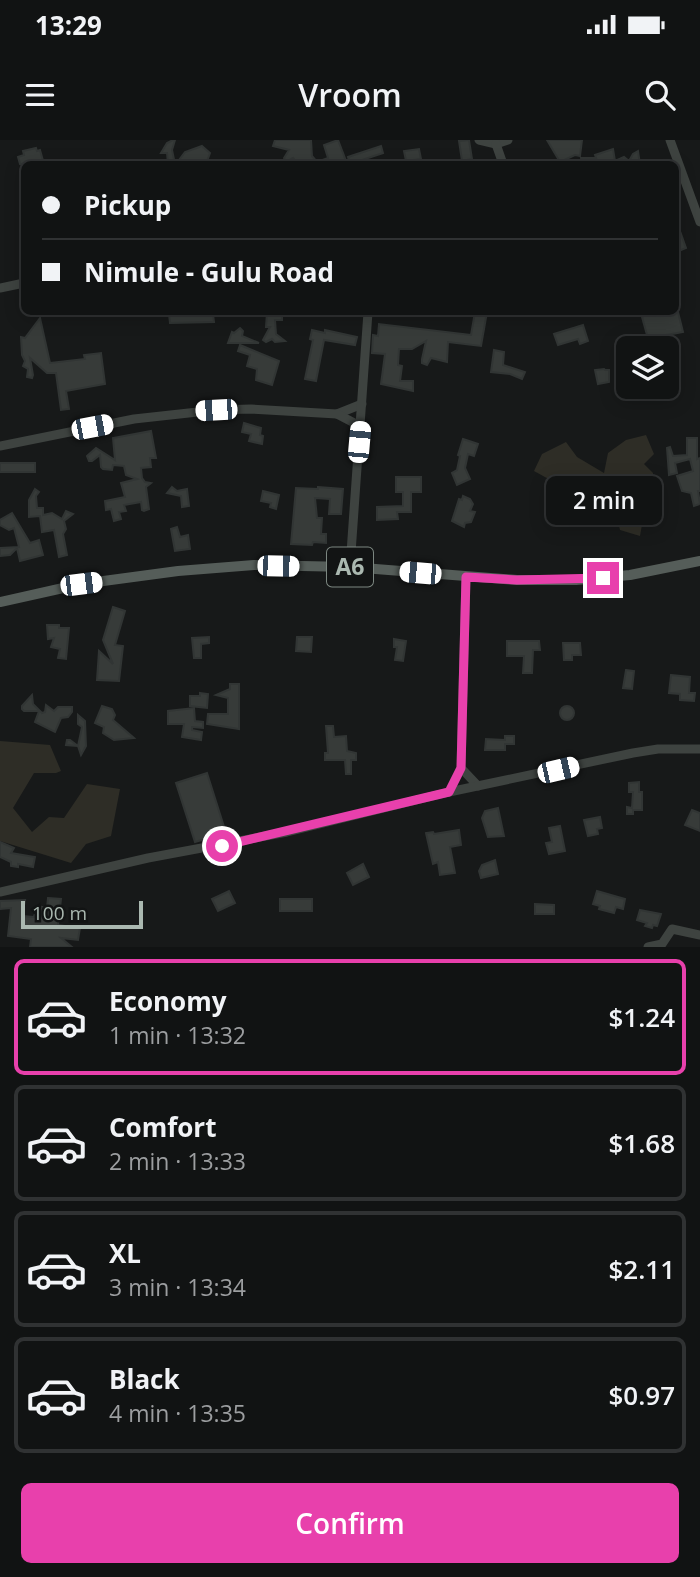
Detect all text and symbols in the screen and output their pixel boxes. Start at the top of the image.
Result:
text: 13:29 [35,7,102,43]
text: Vroom [298,73,402,116]
icon: menu [21,76,59,114]
icon: search [641,76,679,114]
text: Pickup [84,187,171,223]
text: Nimule - Gulu Road [84,254,334,290]
map controls [616,336,679,399]
button: layers [616,336,679,399]
car [195,398,238,422]
car [70,413,115,441]
car [347,420,372,464]
callout: 2 min [545,476,661,526]
text: 2 min [573,484,635,516]
road number: A6 [327,548,373,586]
car [257,555,300,577]
car [399,561,442,585]
route end [587,562,619,594]
car [59,571,104,597]
car [536,755,581,785]
route start [206,830,238,862]
scale bar [21,898,144,930]
text: 100 m [32,900,87,926]
text: Economy [109,983,227,1019]
icon: car [25,986,88,1049]
text: $1.24 [608,999,675,1035]
text: 1 min · 13:32 [109,1019,246,1051]
text: Comfort [109,1109,216,1145]
icon: car [25,1112,88,1175]
text: $1.68 [608,1125,675,1161]
text: 2 min · 13:33 [109,1145,246,1177]
text: XL [109,1235,141,1271]
icon: car [25,1238,88,1301]
text: $2.11 [608,1251,675,1287]
text: 3 min · 13:34 [109,1271,246,1303]
text: Black [109,1361,180,1397]
icon: car [25,1364,88,1427]
text: $0.97 [608,1377,675,1413]
text: 4 min · 13:35 [109,1397,246,1429]
button: Confirm [21,1483,679,1563]

